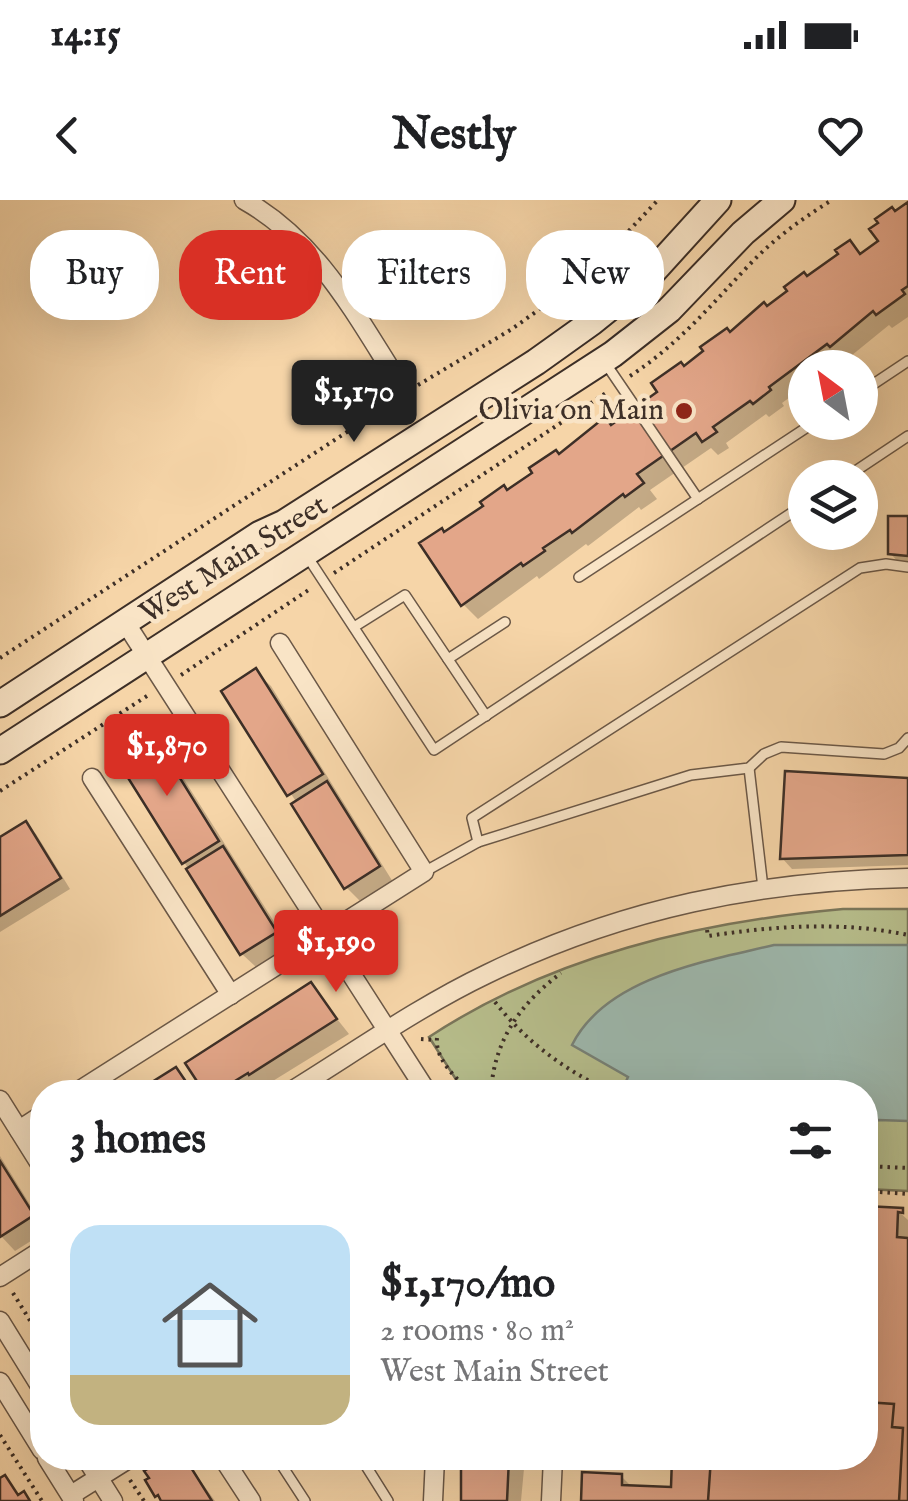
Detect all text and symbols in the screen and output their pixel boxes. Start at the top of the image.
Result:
text: 14:15 [50,11,121,59]
text: Nestly [392,107,516,164]
icon: back [40,108,95,163]
icon: heart [813,108,868,163]
chip: Buy [30,230,159,320]
chip: Rent [179,230,322,320]
chip: Filters [342,230,506,320]
chip: New [526,230,664,320]
north arrow [788,350,878,440]
map controls [788,350,878,550]
pin: $1,170 [273,360,435,445]
text: $1,170 [314,372,394,413]
place label: Olivia on Main [478,392,664,430]
marker: Olivia on Main [673,400,695,422]
button: layers [788,460,878,550]
street label: West Main Street [133,487,335,633]
pin: $1,870 [86,714,248,799]
text: $1,870 [126,726,208,767]
pin: $1,190 [255,910,417,995]
text: $1,190 [296,922,376,963]
icon: filters [783,1113,838,1168]
text: 3 homes [70,1114,206,1167]
text: $1,170/mo [380,1258,555,1311]
icon: home [150,1265,270,1385]
text: 2 rooms · 80 m² [380,1311,574,1352]
text: West Main Street [380,1352,609,1393]

